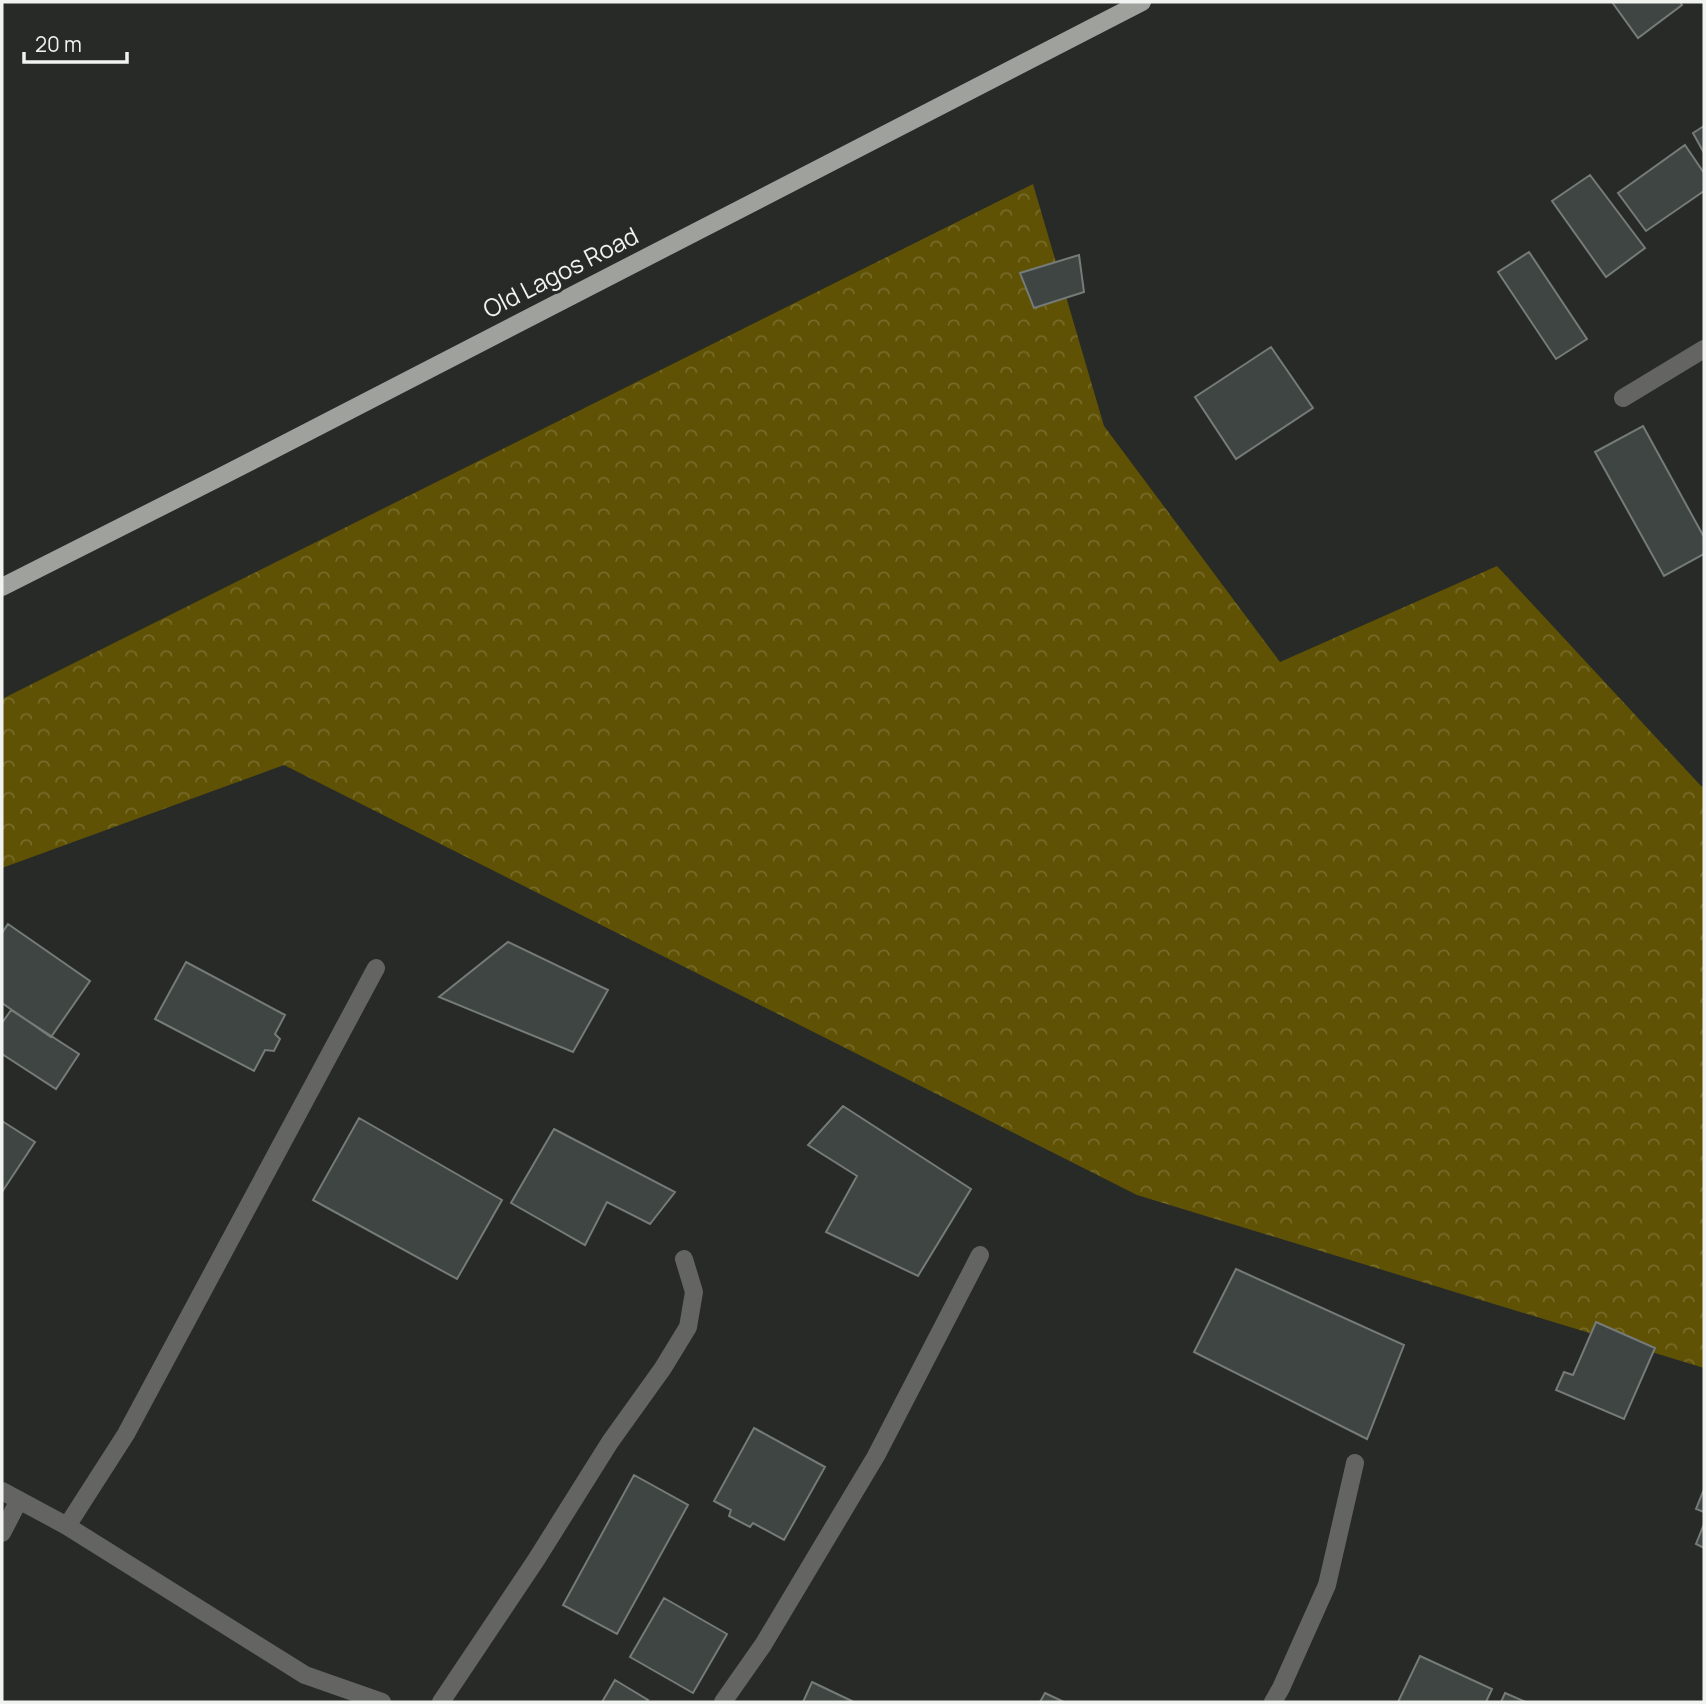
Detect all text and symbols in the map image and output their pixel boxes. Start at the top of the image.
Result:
scale bar [24,21,128,65]
text: 20 m [35,30,82,58]
street label: Old Lagos Road [477,218,644,325]

